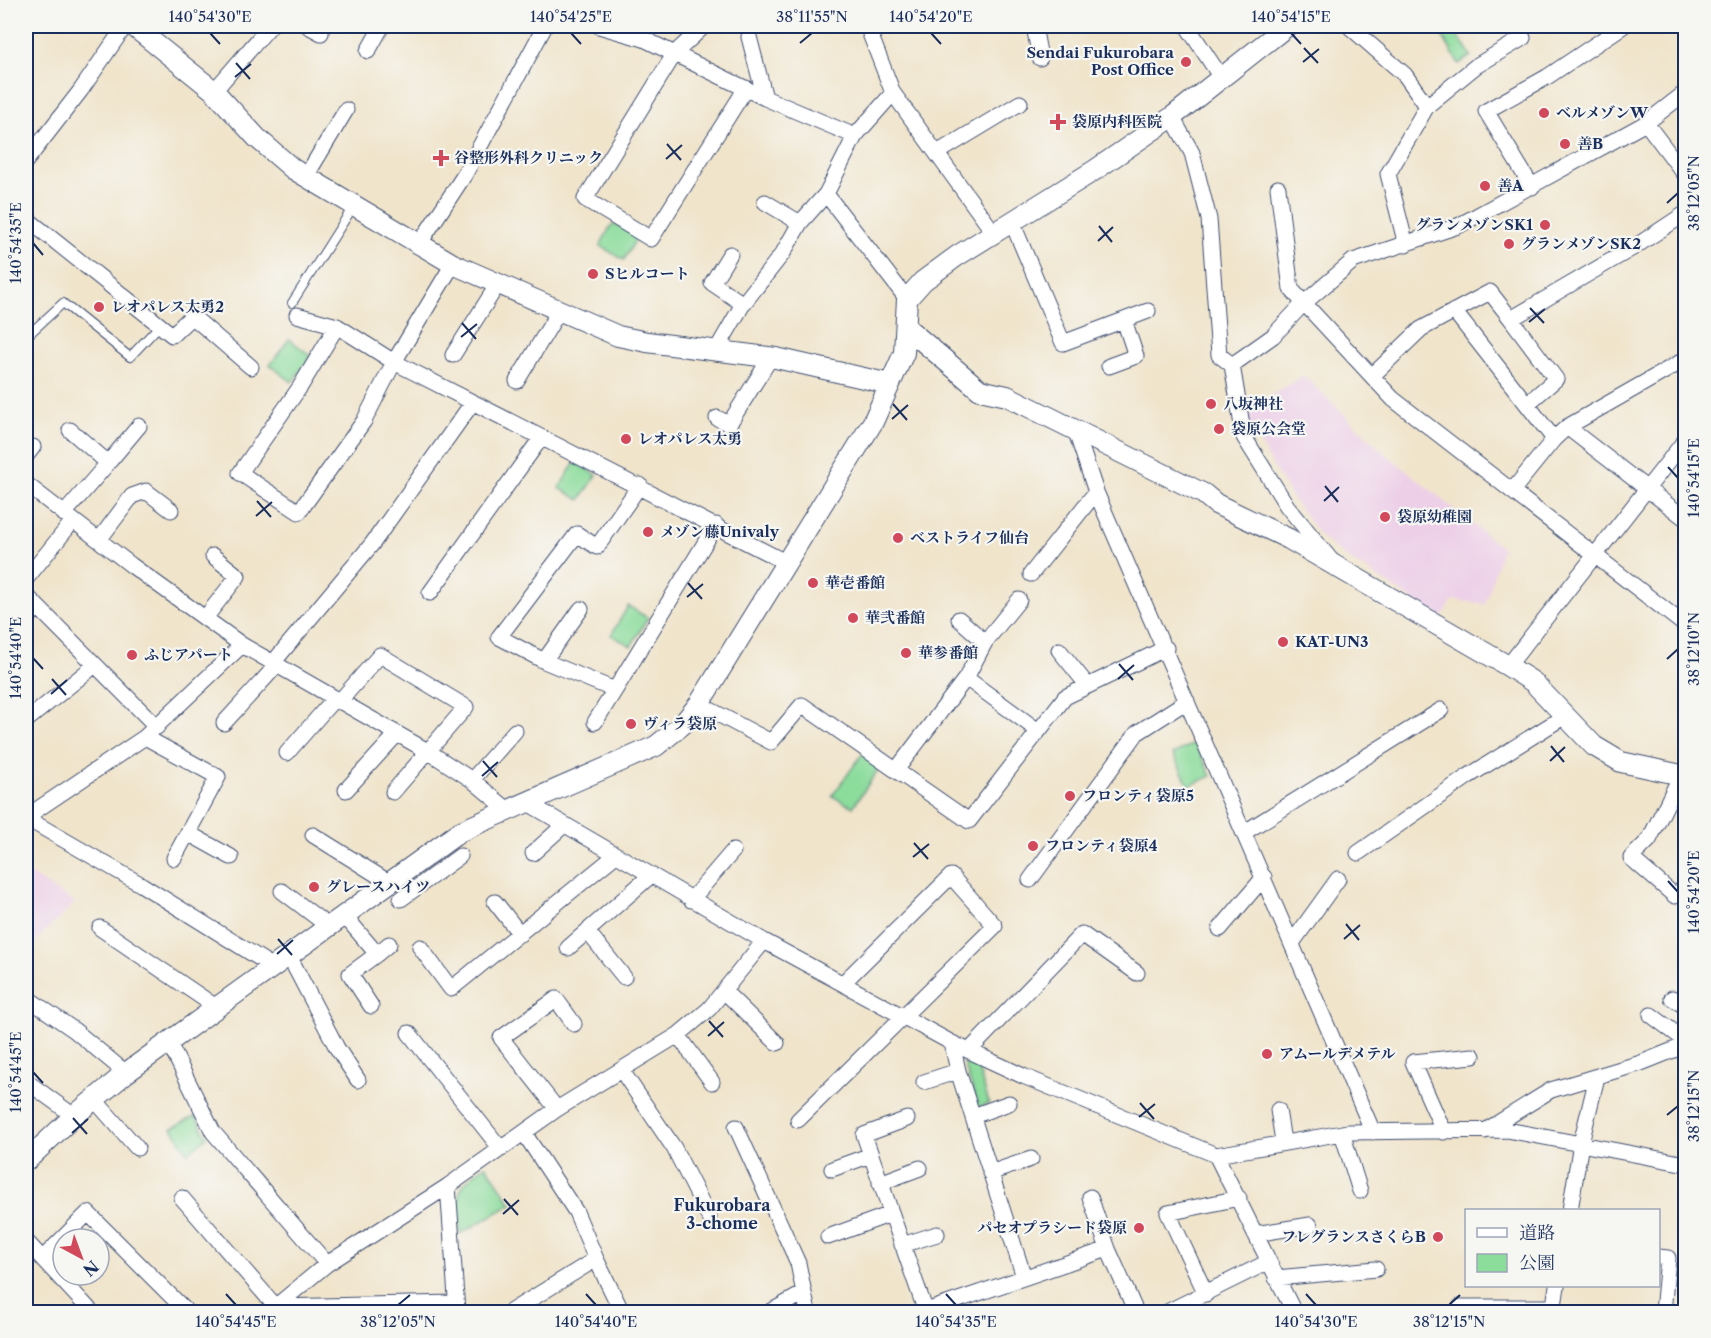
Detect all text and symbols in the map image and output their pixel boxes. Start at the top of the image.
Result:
text: 140°54'30"E [168,7,252,26]
text: 140°54'25"E [530,7,612,26]
text: 38°11'55"N [776,7,848,26]
text: 140°54'20"E [889,7,973,26]
text: 140°54'15"E [1251,7,1331,26]
place label: Sendai Fukurobara Post Office [1026,43,1174,79]
marker: Sendai Fukurobara Post Office [1179,55,1193,69]
place label: ベルメゾンW [1556,103,1649,122]
marker: ベルメゾンW [1537,106,1551,120]
place label: 袋原内科医院 [1072,112,1162,131]
marker: 袋原内科医院 [1049,113,1067,131]
place label: 善B [1577,134,1603,153]
marker: 善B [1558,137,1572,151]
place label: 谷整形外科クリニック [454,148,603,167]
marker: 谷整形外科クリニック [432,149,450,167]
text: 38°12'05"N [1684,155,1703,231]
place label: 善A [1497,176,1524,195]
marker: 善A [1478,179,1492,193]
text: 140°54'35"E [6,202,25,284]
place label: グランメゾンSK1 [1415,215,1533,234]
marker: グランメゾンSK1 [1538,218,1552,232]
place label: グランメゾンSK2 [1521,234,1641,253]
marker: グランメゾンSK2 [1502,237,1516,251]
place label: Sヒルコート [605,264,690,283]
marker: Sヒルコート [586,267,600,281]
place label: レオパレス太勇2 [111,297,224,316]
marker: レオパレス太勇2 [92,300,106,314]
place label: 八坂神社 [1223,394,1283,413]
marker: 八坂神社 [1204,397,1218,411]
place label: 袋原公会堂 [1231,419,1306,438]
marker: 袋原公会堂 [1212,422,1226,436]
place label: レオパレス太勇 [638,429,742,448]
marker: レオパレス太勇 [619,432,633,446]
text: 140°54'15"E [1684,438,1703,518]
place label: 袋原幼稚園 [1397,507,1472,526]
marker: 袋原幼稚園 [1378,510,1392,524]
place label: メゾン藤Univaly [660,522,780,541]
marker: メゾン藤Univaly [641,525,655,539]
place label: ベストライフ仙台 [910,528,1029,547]
marker: ベストライフ仙台 [891,531,905,545]
place label: 華壱番館 [825,573,885,592]
marker: 華壱番館 [806,576,820,590]
place label: 華弐番館 [865,608,925,627]
marker: 華弐番館 [846,611,860,625]
text: 38°12'10"N [1684,612,1703,686]
text: 140°54'40"E [6,617,25,699]
place label: KAT-UN3 [1295,632,1368,651]
marker: KAT-UN3 [1276,635,1290,649]
place label: 華参番館 [918,643,978,662]
place label: ふじアパート [144,645,233,664]
marker: 華参番館 [899,646,913,660]
marker: ふじアパート [125,648,139,662]
place label: ヴィラ袋原 [643,714,717,733]
marker: ヴィラ袋原 [624,717,638,731]
place label: フロンティ袋原5 [1082,786,1194,805]
marker: フロンティ袋原5 [1063,789,1077,803]
place label: フロンティ袋原4 [1045,836,1158,855]
marker: フロンティ袋原4 [1026,839,1040,853]
text: 140°54'20"E [1684,850,1703,934]
place label: グレースハイツ [326,877,430,896]
marker: グレースハイツ [307,880,321,894]
text: 140°54'45"E [6,1031,25,1113]
place label: アムールデメテル [1279,1044,1396,1063]
marker: アムールデメテル [1260,1047,1274,1061]
text: 38°12'15"N [1684,1070,1703,1142]
district label: Fukurobara 3-chome [673,1195,771,1233]
legend [1465,1209,1660,1287]
place label: パセオプラシード袋原 [977,1218,1127,1237]
marker: パセオプラシード袋原 [1132,1221,1146,1235]
text: 道路 [1519,1222,1555,1244]
north arrow [51,1227,111,1287]
place label: フレグランスさくらB [1281,1227,1426,1246]
marker: フレグランスさくらB [1431,1230,1445,1244]
text: 公園 [1519,1252,1555,1274]
text: N [79,1256,103,1280]
text: 140°54'45"E [195,1312,277,1331]
text: 38°12'05"N [360,1312,436,1331]
text: 140°54'40"E [555,1312,637,1331]
text: 140°54'35"E [915,1312,997,1331]
text: 140°54'30"E [1274,1312,1358,1331]
text: 38°12'15"N [1413,1312,1485,1331]

